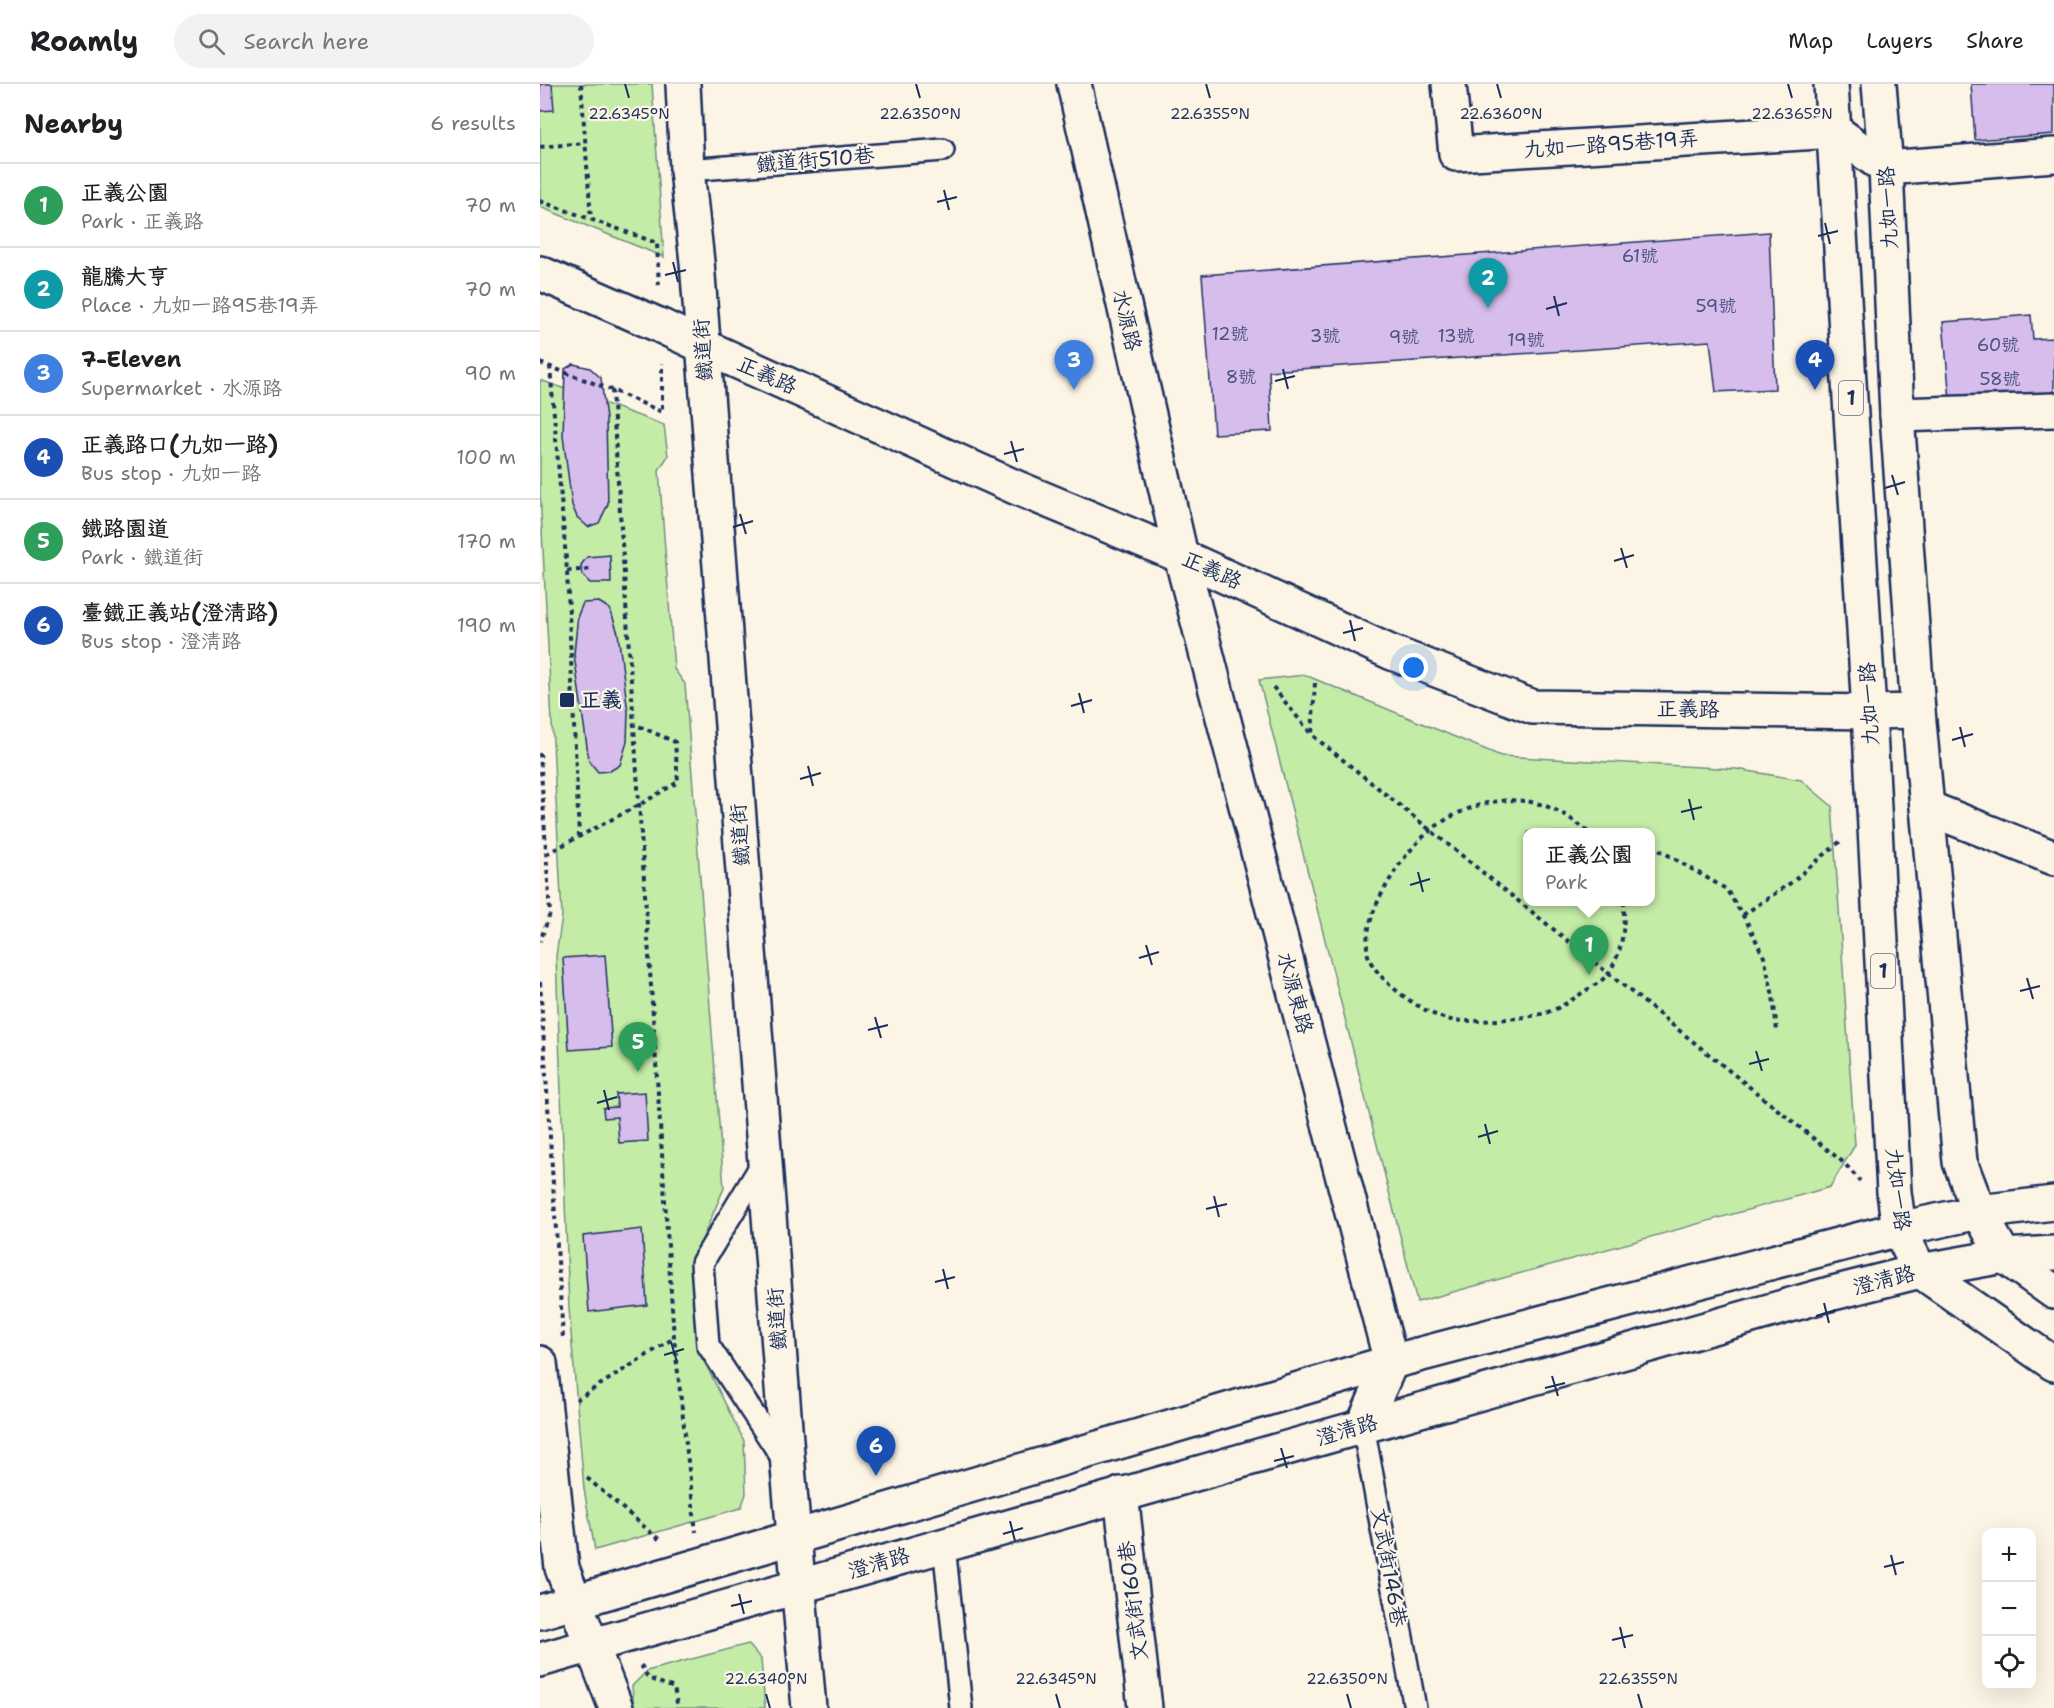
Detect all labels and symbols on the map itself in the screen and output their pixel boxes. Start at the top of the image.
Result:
text: 22.6345°N [588,104,670,124]
text: 22.6350°N [879,104,961,124]
text: 22.6355°N [1170,104,1250,124]
text: 22.6360°N [1460,104,1542,124]
text: 22.6365°N [1751,104,1833,124]
street label: 九如一路95巷19弄 [1522,124,1700,164]
street label: 鐵道街510巷 [755,141,875,179]
street label: 九如一路 [1872,165,1904,251]
house number: 61號 [1622,244,1658,268]
pin: 2 [1468,258,1508,308]
street label: 水源路 [1106,286,1148,354]
house number: 59號 [1696,294,1736,318]
street label: 鐵道街 [687,318,719,382]
house number: 12號 [1211,322,1249,346]
house number: 3號 [1310,324,1340,348]
house number: 13號 [1437,324,1475,348]
house number: 9號 [1389,325,1419,349]
house number: 19號 [1507,328,1545,352]
house number: 60號 [1977,333,2019,357]
pin: 3 [1054,340,1094,390]
pin: 4 [1796,340,1834,390]
street label: 正義路 [733,349,801,401]
house number: 8號 [1226,365,1256,389]
house number: 58號 [1979,367,2021,391]
road number: 1 [1839,381,1863,415]
street label: 正義路 [1178,544,1246,596]
your location [1399,653,1428,682]
street label: 九如一路 [1853,661,1885,747]
place label: 正義 [580,686,622,714]
marker: 正義 [558,691,576,709]
street label: 正義路 [1656,694,1720,724]
street label: 鐵道街 [724,803,756,867]
pin: 1 [1570,926,1608,975]
street label: 水源東路 [1271,949,1319,1037]
road number: 1 [1871,954,1895,988]
pin: 5 [618,1022,658,1072]
street label: 九如一路 [1879,1146,1917,1232]
street label: 澄清路 [1850,1259,1918,1301]
street label: 鐵道街 [761,1287,793,1351]
street label: 澄清路 [1313,1408,1381,1452]
pin: 6 [856,1426,896,1476]
street label: 文武街146巷 [1365,1505,1413,1629]
street label: 文武街160巷 [1112,1539,1154,1663]
street label: 澄清路 [845,1541,913,1585]
text: 22.6340°N [725,1669,807,1689]
text: 22.6345°N [1015,1669,1097,1689]
text: 22.6350°N [1306,1669,1388,1689]
text: 22.6355°N [1598,1669,1678,1689]

